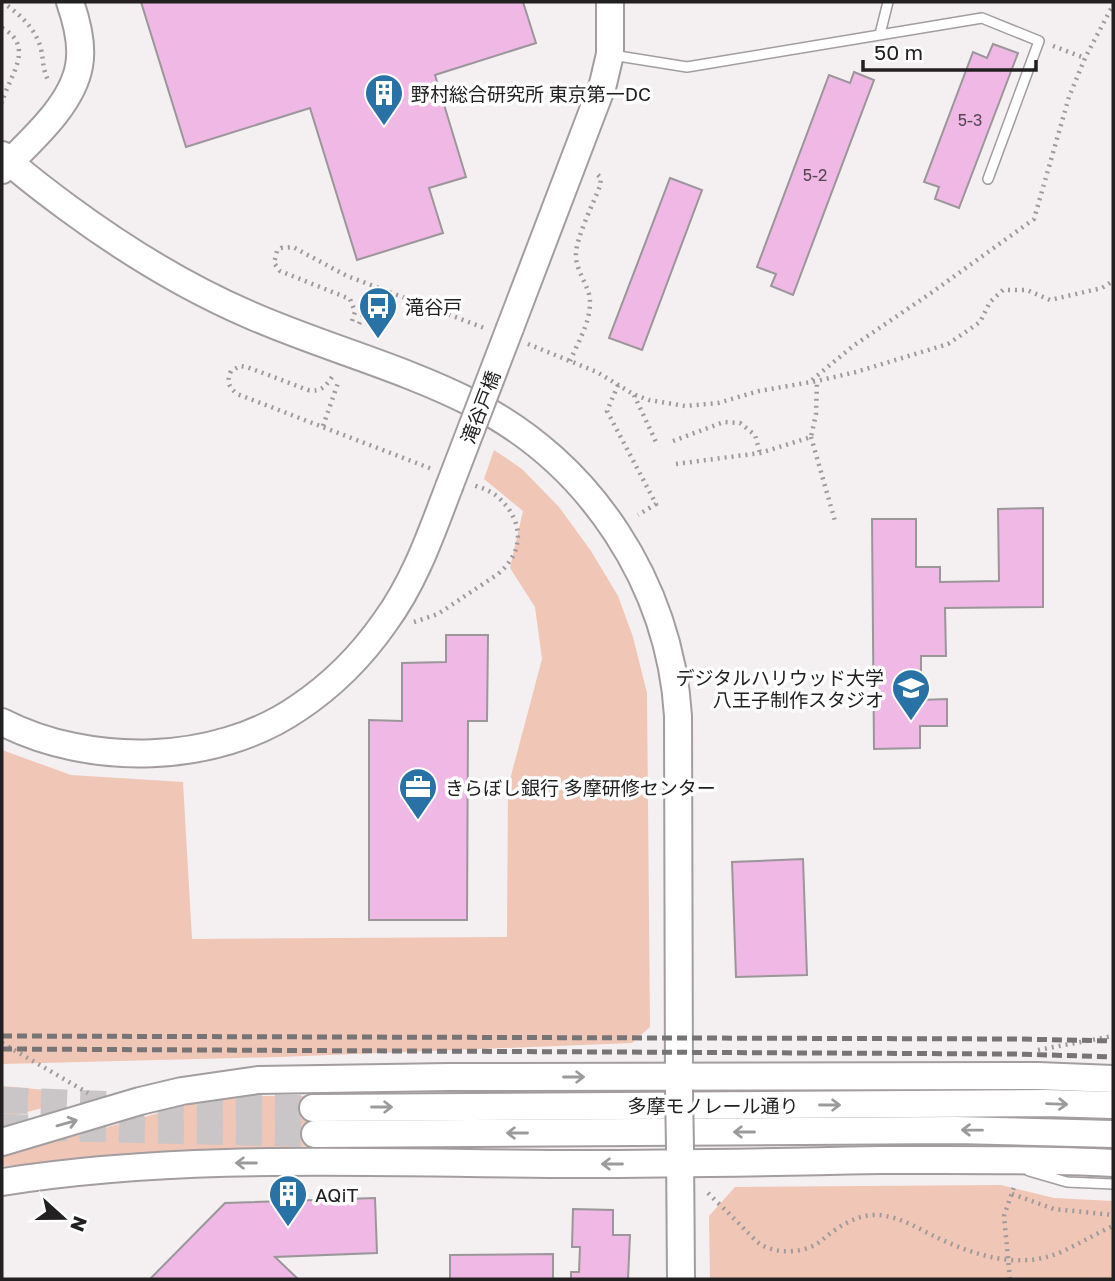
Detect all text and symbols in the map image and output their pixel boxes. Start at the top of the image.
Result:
scale bar [863,28,1036,72]
text: 50 m [874,39,923,65]
building icon: 野村総合研究所 東京第一DC [363,72,405,127]
place label: 野村総合研究所 東京第一DC [411,82,651,105]
house number: 5-3 [958,110,982,130]
house number: 5-2 [803,165,827,185]
bus stop icon: 滝谷戸 [357,285,399,340]
place label: 滝谷戸 [405,295,462,318]
street label: 滝谷戸橋 [456,367,504,447]
place label: デジタルハリウッド大学 八王子制作スタジオ [675,666,884,711]
school or university icon: デジタルハリウッド大学 八王子制作スタジオ [890,667,932,722]
office icon: きらぼし銀行 多摩研修センター [397,766,439,821]
place label: きらぼし銀行 多摩研修センター [445,776,716,799]
one-way arrow [563,1070,586,1084]
street label: 多摩モノレール通り [627,1094,799,1117]
one-way arrow [1045,1097,1068,1110]
one-way arrow [818,1098,841,1112]
one-way arrow [370,1101,393,1114]
one-way arrow [56,1116,78,1129]
one-way arrow [960,1124,983,1137]
one-way arrow [733,1125,756,1138]
one-way arrow [505,1126,528,1140]
one-way arrow [235,1156,258,1170]
one-way arrow [601,1157,624,1171]
building icon: AQiT [267,1173,309,1228]
north arrow [28,1183,98,1253]
place label: AQiT [315,1183,359,1206]
text: N [66,1213,93,1235]

